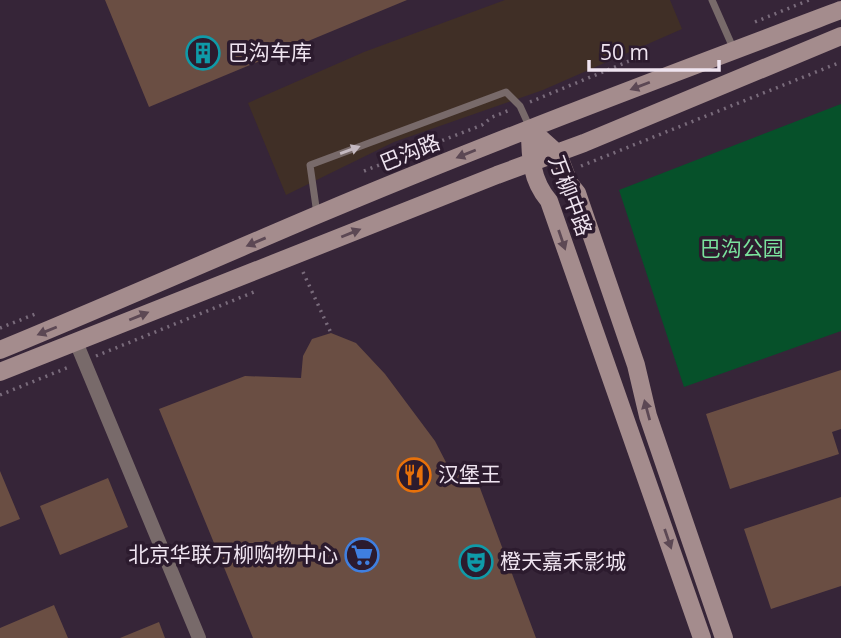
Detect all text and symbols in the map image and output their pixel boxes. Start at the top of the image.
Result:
scale bar [589,28,718,72]
building icon: 巴沟车库 [184,34,222,72]
place label: 巴沟车库 [228,38,312,66]
text: 50 m [600,38,649,66]
one-way arrow [629,80,650,91]
street label: 巴沟路 [375,127,444,177]
one-way arrow [339,145,360,156]
one-way arrow [456,149,477,160]
street label: 万柳中路 [543,151,599,240]
one-way arrow [340,227,361,238]
one-way arrow [558,229,568,250]
park label: 巴沟公园 [700,234,784,262]
one-way arrow [246,237,267,248]
one-way arrow [129,311,150,322]
one-way arrow [36,325,57,336]
one-way arrow [641,399,652,421]
restaurant icon: 汉堡王 [395,456,433,494]
place label: 汉堡王 [438,460,501,488]
one-way arrow [663,529,674,550]
supermarket icon: 北京华联万柳购物中心 [343,536,381,574]
place label: 北京华联万柳购物中心 [128,540,338,568]
theatre icon: 橙天嘉禾影城 [457,543,495,581]
place label: 橙天嘉禾影城 [500,547,626,575]

